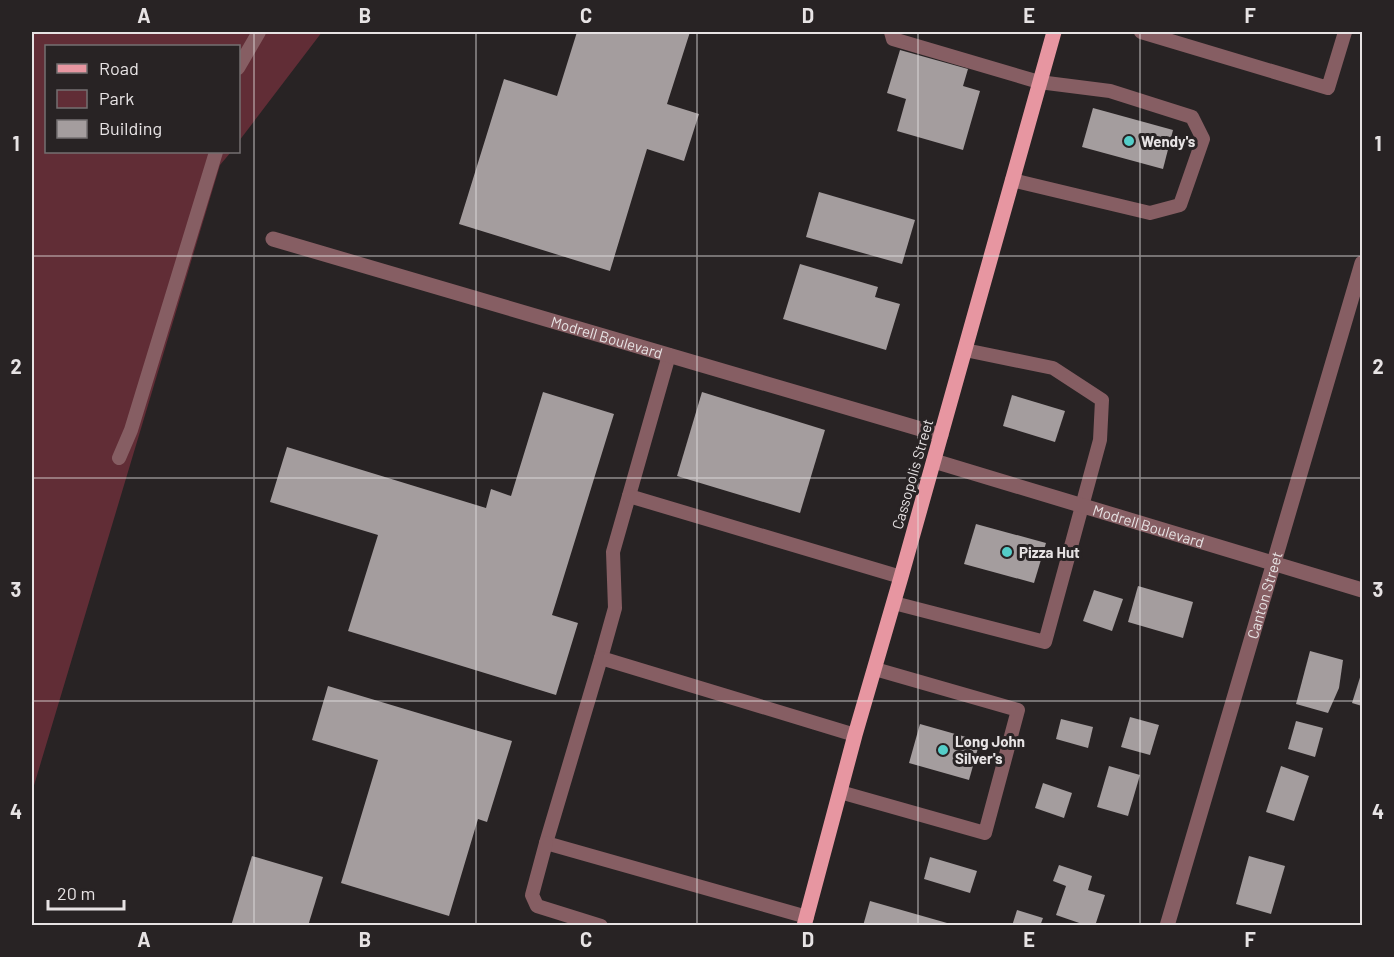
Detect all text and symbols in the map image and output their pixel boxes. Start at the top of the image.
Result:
text: A [137,3,151,27]
text: B [359,3,371,27]
text: C [580,3,592,27]
text: D [802,3,814,27]
text: E [1023,3,1035,27]
text: F [1244,3,1256,27]
legend [45,45,240,153]
text: Road [99,57,139,79]
text: Park [99,87,134,109]
text: Building [99,117,162,139]
text: 1 [12,131,20,155]
text: 1 [1374,131,1382,155]
place label: Wendy's [1141,132,1196,150]
marker: Wendy's [1122,134,1136,148]
street label: Modrell Boulevard [549,312,665,362]
text: 2 [10,354,22,378]
text: 2 [1372,354,1384,378]
street label: Cassopolis Street [888,417,936,531]
street label: Modrell Boulevard [1091,500,1206,551]
place label: Pizza Hut [1019,543,1080,561]
marker: Pizza Hut [1000,545,1014,559]
street label: Canton Street [1243,549,1286,641]
text: 3 [11,577,21,601]
text: 3 [1373,577,1383,601]
place label: Long John Silver's [955,732,1025,767]
marker: Long John Silver's [936,743,950,757]
text: 4 [10,799,22,823]
text: 4 [1372,799,1384,823]
scale bar [48,873,124,911]
text: 20 m [57,882,95,904]
text: A [137,927,151,951]
text: B [359,927,371,951]
text: C [580,927,592,951]
text: D [802,927,814,951]
text: E [1023,927,1035,951]
text: F [1244,927,1256,951]

